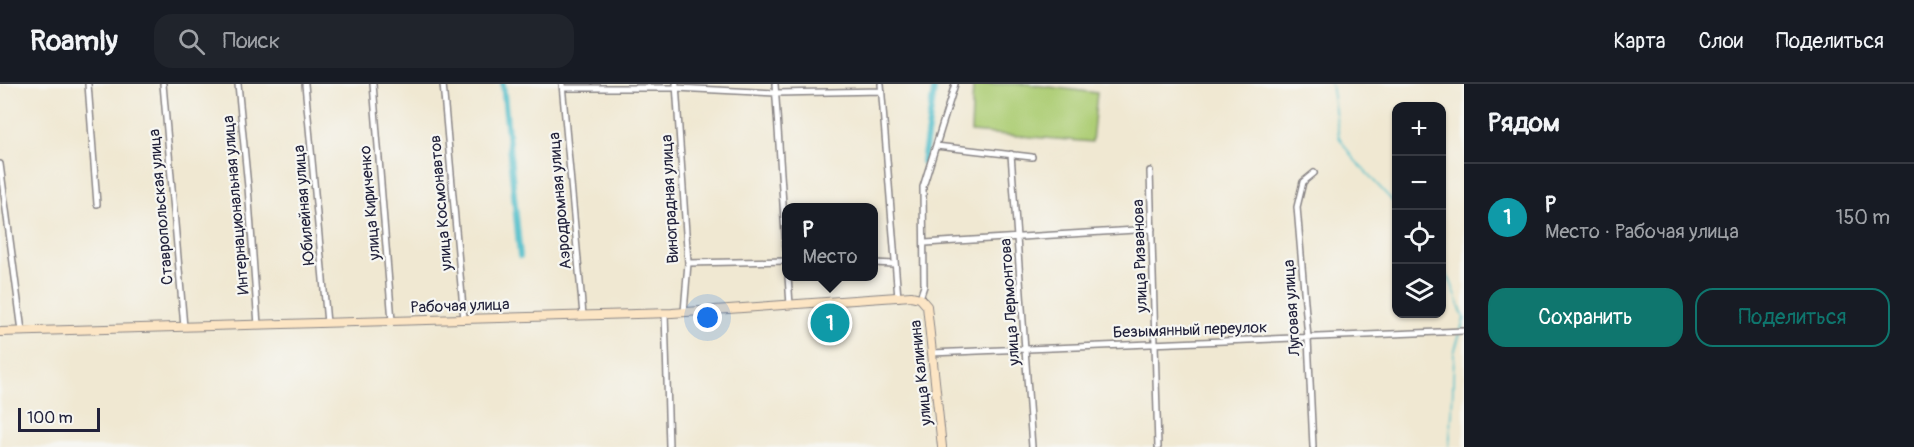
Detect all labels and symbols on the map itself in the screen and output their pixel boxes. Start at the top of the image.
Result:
street label: Интернациональная улица [218,115,254,295]
street label: Ставропольская улица [144,128,178,286]
street label: Аэродромная улица [544,131,576,270]
street label: улица Космонавтов [425,134,457,273]
street label: Виноградная улица [657,134,683,264]
street label: Юбилейная улица [289,144,319,266]
street label: улица Кириченко [355,144,385,262]
street label: улица Ризванова [1128,199,1152,314]
street label: улица Лермонтова [996,238,1024,367]
street label: Луговая улица [1279,259,1305,358]
street label: Рабочая улица [410,294,510,318]
pin: 1 [810,300,850,346]
your location [693,303,722,332]
street label: Безымянный переулок [1112,317,1268,343]
street label: улица Калинина [906,319,937,428]
scale bar [18,405,100,432]

